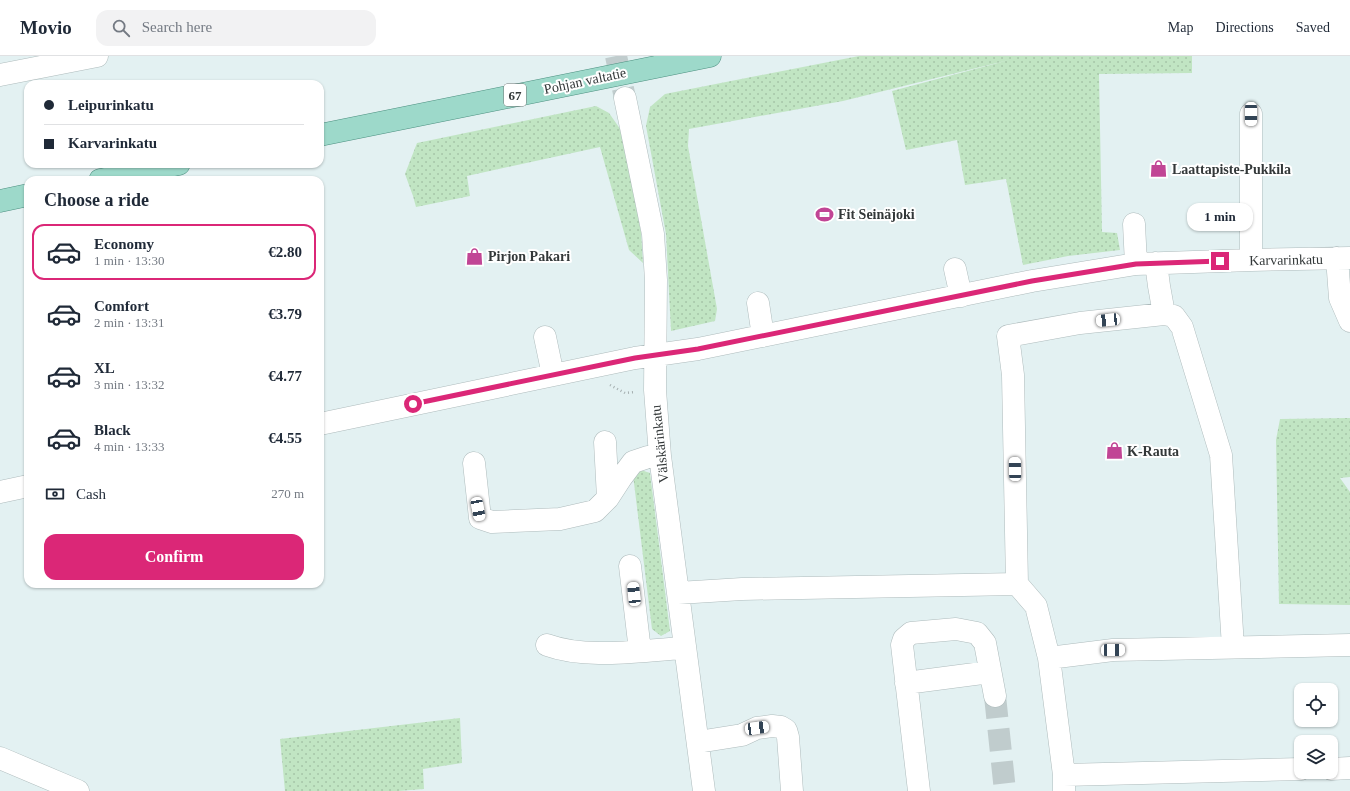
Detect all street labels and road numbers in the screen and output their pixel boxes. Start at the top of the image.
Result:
street label: Pohjan valtatie [543,65,627,97]
road number: 67 [504,84,526,106]
street label: Karvarinkatu [1249,252,1323,268]
street label: Välskärinkatu [648,404,672,484]

